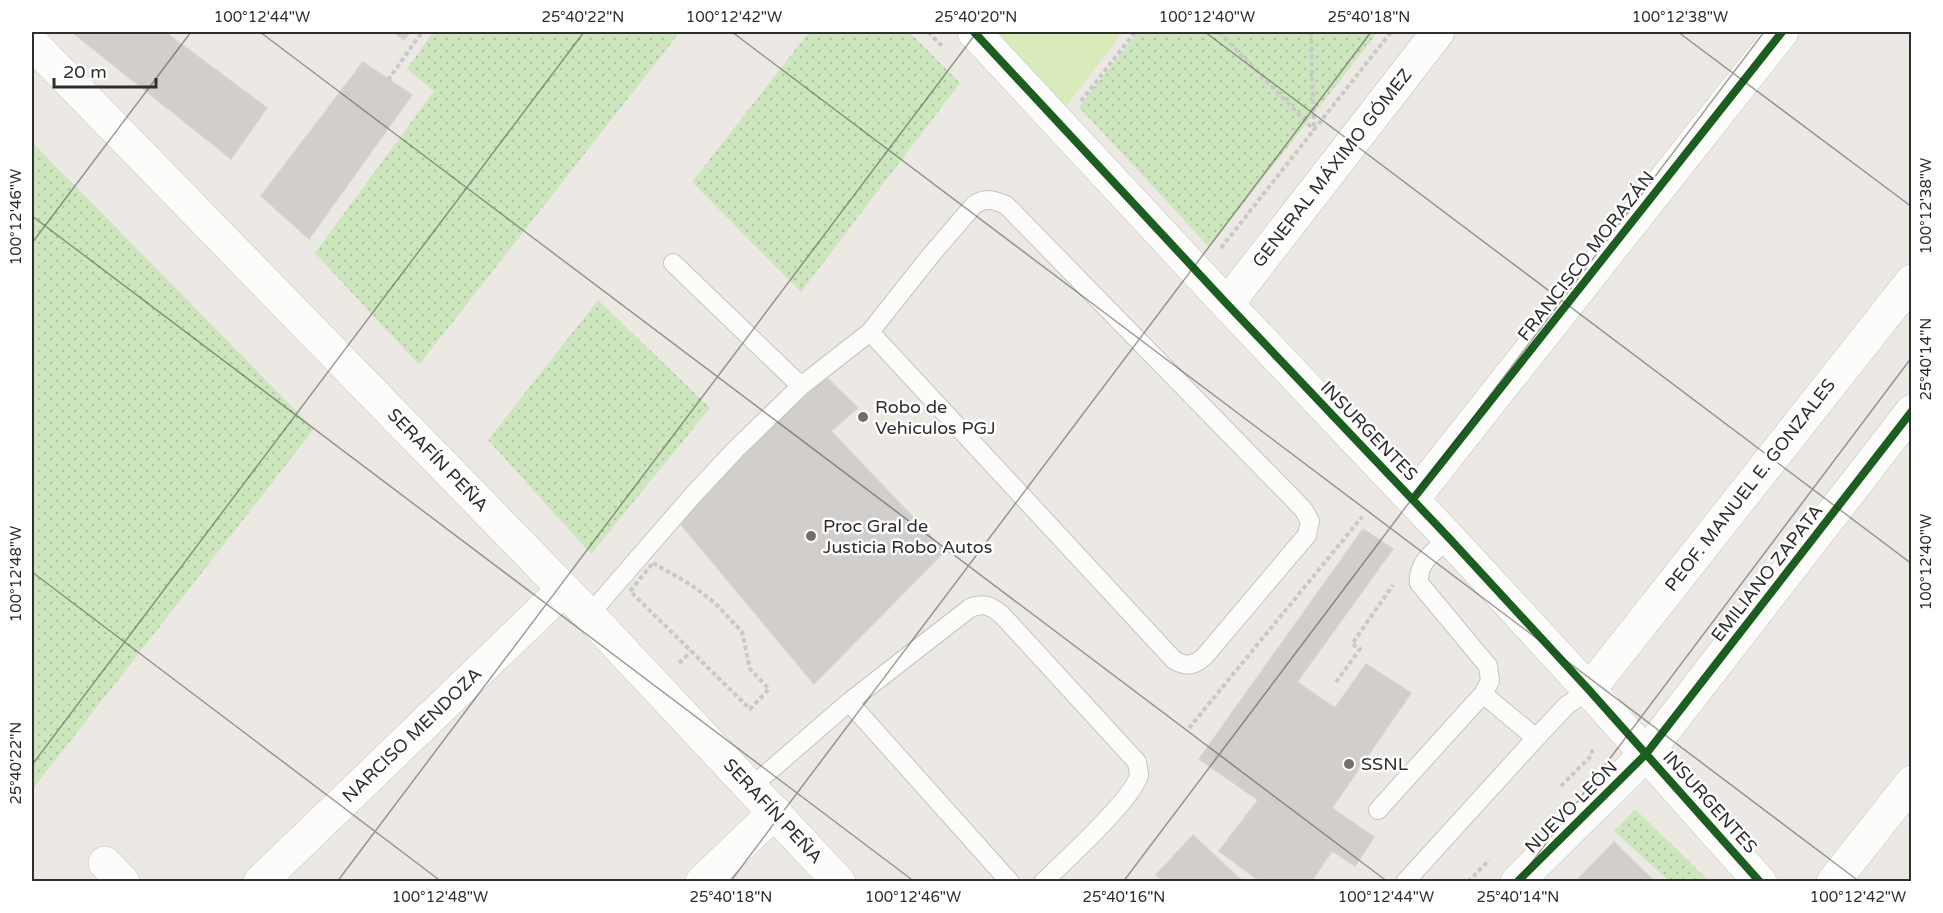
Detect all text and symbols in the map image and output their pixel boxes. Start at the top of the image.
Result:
text: 100°12'44"W [214,8,310,26]
text: 25°40'22"N [542,8,624,26]
text: 100°12'42"W [686,8,782,26]
text: 25°40'20"N [935,8,1017,26]
text: 100°12'40"W [1159,8,1255,26]
text: 25°40'18"N [1328,8,1410,26]
text: 100°12'38"W [1632,8,1728,26]
scale bar [54,51,156,89]
text: 20 m [63,61,107,83]
street label: GENERAL MÁXIMO GÓMEZ [1248,64,1416,272]
text: 100°12'38"W [1917,158,1935,254]
street label: FRANCISCO MORAZÁN [1513,167,1659,345]
text: 100°12'46"W [7,169,25,265]
text: 25°40'14"N [1917,318,1935,400]
street label: PEOF. MANUEL E. GONZALES [1660,374,1840,596]
street label: INSURGENTES [1316,377,1422,485]
place label: Robo de Vehiculos PGJ [875,396,996,439]
street label: SERAFÍN PEÑA [383,404,493,516]
marker: Robo de Vehiculos PGJ [856,410,870,424]
street label: EMILIANO ZAPATA [1706,500,1828,646]
text: 100°12'40"W [1917,514,1935,610]
place label: Proc Gral de Justicia Robo Autos [823,515,992,558]
text: 100°12'48"W [7,526,25,622]
marker: Proc Gral de Justicia Robo Autos [804,529,818,543]
street label: NARCISO MENDOZA [338,663,486,807]
text: 25°40'22"N [7,722,25,804]
street label: INSURGENTES [1658,746,1762,858]
place label: SSNL [1361,753,1409,775]
street label: SERAFÍN PEÑA [719,754,827,868]
street label: NUEVO LEÓN [1520,756,1622,858]
marker: SSNL [1342,757,1356,771]
text: 100°12'48"W [392,888,488,906]
text: 25°40'18"N [690,888,772,906]
text: 100°12'46"W [865,888,961,906]
text: 25°40'16"N [1083,888,1165,906]
text: 100°12'44"W [1338,888,1434,906]
text: 25°40'14"N [1477,888,1559,906]
text: 100°12'42"W [1810,888,1906,906]

